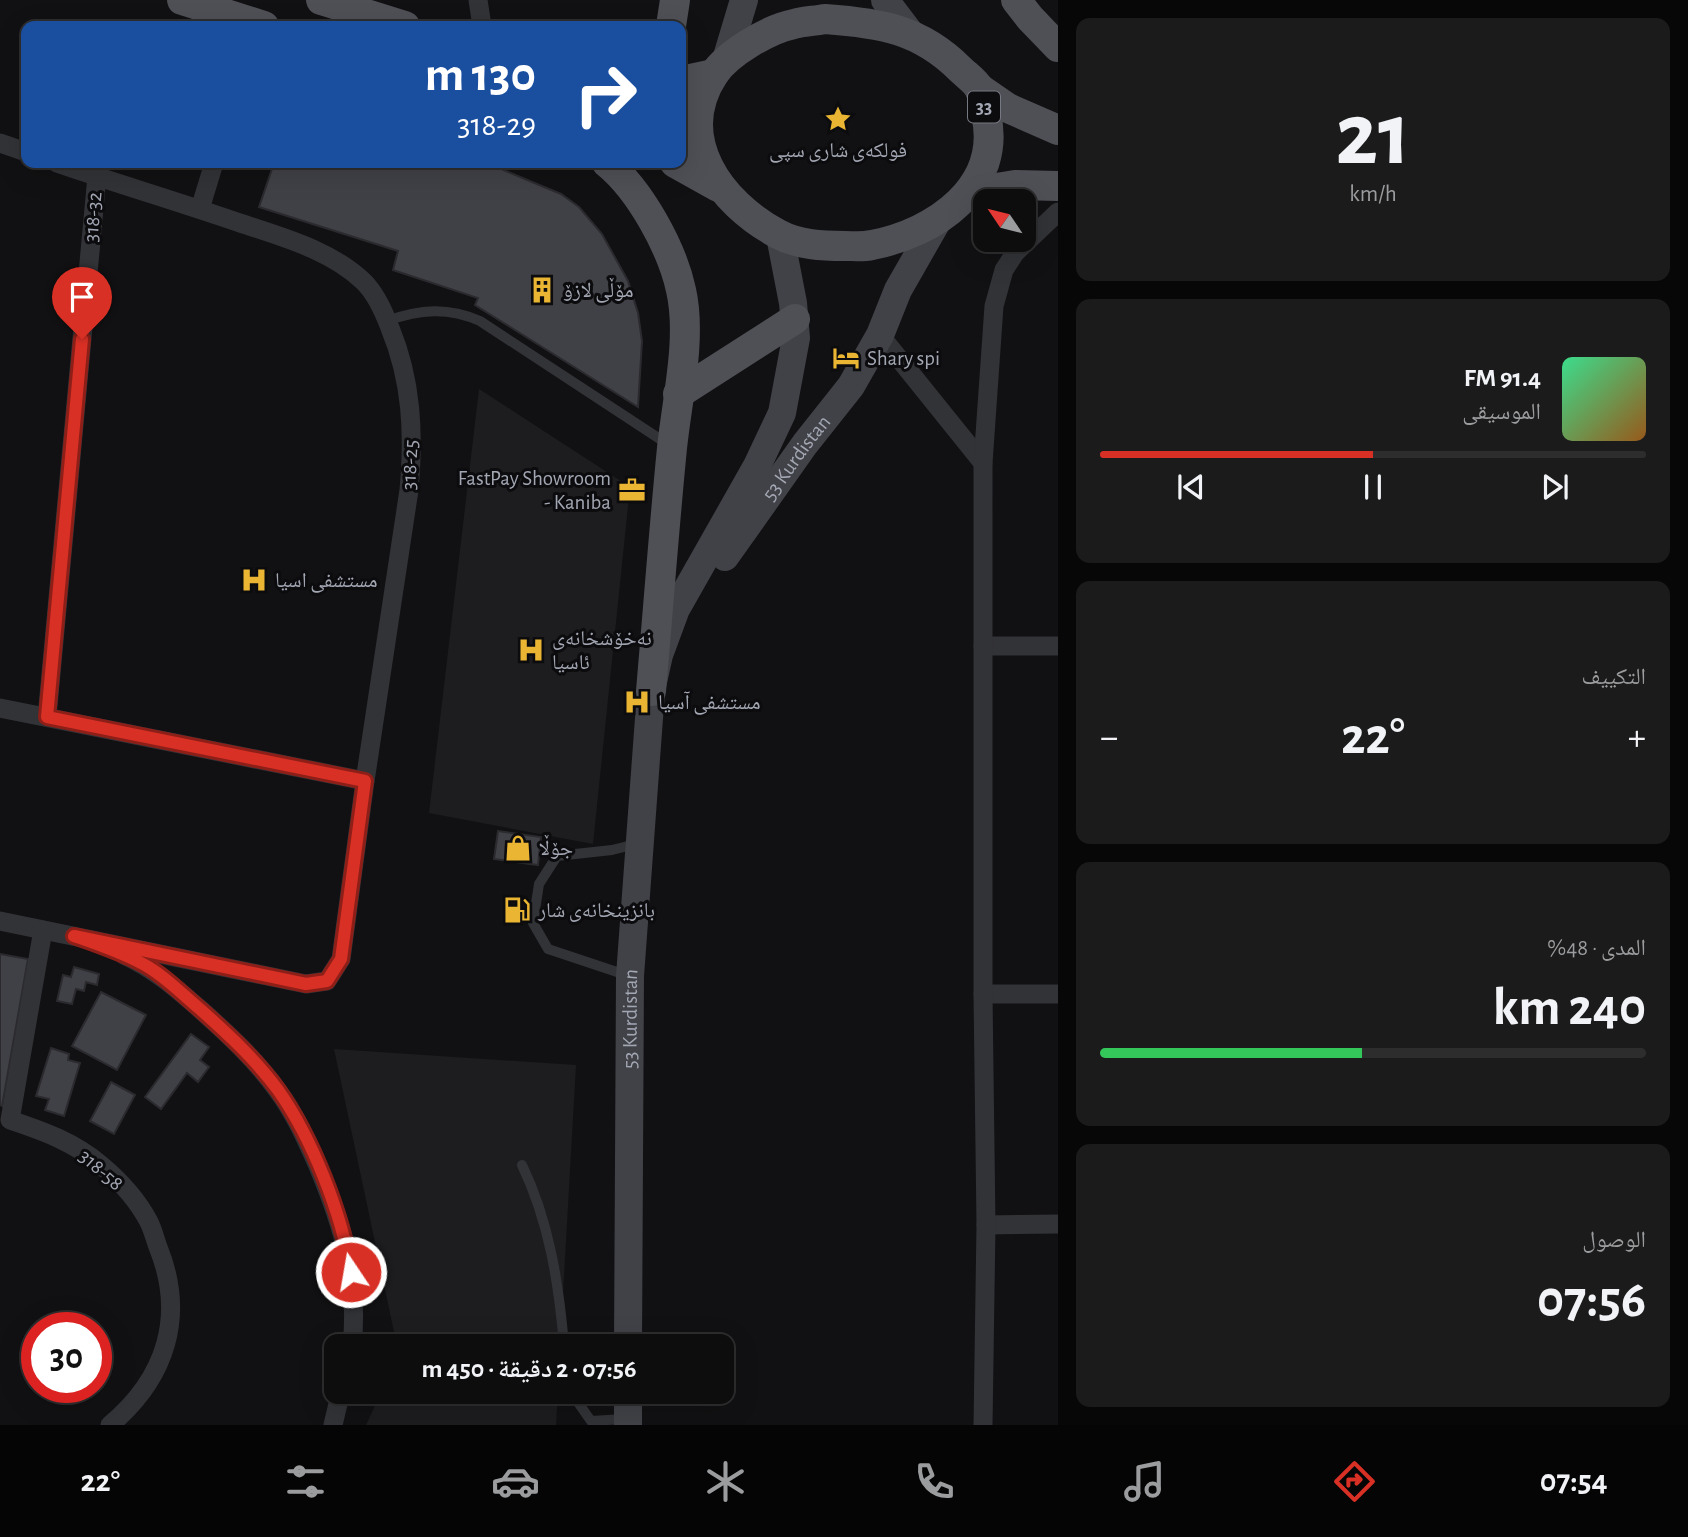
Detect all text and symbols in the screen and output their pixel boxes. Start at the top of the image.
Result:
icon: right [560,49,651,140]
text: 130 m [425,51,536,100]
text: 21 [1335,90,1411,181]
road number: 33 [968,92,1000,122]
place icon: فولکەی شاری سپی [823,104,853,134]
text: 318-29 [457,109,536,141]
place label: فولکەی شاری سپی [769,140,907,163]
text: km/h [1349,183,1397,206]
north arrow [973,189,1036,252]
map controls [973,189,1036,252]
street label: 318-32 [80,191,106,243]
pin [52,267,112,339]
building icon: مۆڵی لازۆ [527,275,557,305]
place label: مۆڵی لازۆ [563,277,634,303]
icon: arrive [63,278,101,316]
hotel icon: Shary spi [831,343,861,373]
place label: Shary spi [867,348,940,369]
text: 91.4 FM [1464,365,1541,391]
text: الموسيقى [1462,401,1541,424]
street label: 53 Kurdistan [758,411,834,504]
street label: 318-25 [398,439,422,491]
place label: FastPay Showroom - Kaniba [458,468,611,513]
icon: previous [1172,468,1210,506]
icon: pause [1354,468,1392,506]
icon: next [1536,468,1574,506]
office icon: FastPay Showroom - Kaniba [617,475,647,505]
hospital icon: مستشفى اسيا [239,565,269,595]
place label: مستشفى اسيا [275,570,378,593]
place label: نه‌خۆشخانه‌ى ئاسیا [552,628,652,673]
hospital icon: نه‌خۆشخانه‌ى ئاسیا [516,635,546,665]
text: التكييف [1581,666,1646,689]
hospital icon: مستشفى آسيا [622,687,652,717]
place label: مستشفى آسيا [658,691,761,715]
text: 22° [1341,711,1405,763]
text: − [1100,719,1118,757]
text: + [1628,719,1646,757]
shop icon: جۆڵا [503,833,533,863]
place label: جۆڵا [539,834,573,859]
fuel station icon: بانزینخانەی شار [502,895,532,925]
place label: بانزینخانەی شار [537,900,655,922]
text: المدى · 48% [1547,937,1646,960]
street label: 53 Kurdistan [619,968,641,1069]
text: 240 km [1493,982,1646,1034]
street label: 318-58 [75,1145,127,1195]
text: الوصول [1582,1229,1646,1252]
position arrow [314,1235,388,1309]
text: 07:56 [1537,1274,1646,1326]
speed limit sign: 30 [21,1312,112,1403]
text: 07:56 · 2 دقيقة · 450 m [421,1356,637,1382]
icon: filters [281,1457,330,1506]
icon: car [491,1457,540,1506]
icon: climate [701,1457,750,1506]
icon: phone [910,1457,959,1506]
icon: music [1120,1457,1169,1506]
icon: directions [1330,1457,1379,1506]
text: 22° [81,1465,120,1497]
text: 07:54 [1540,1465,1608,1497]

